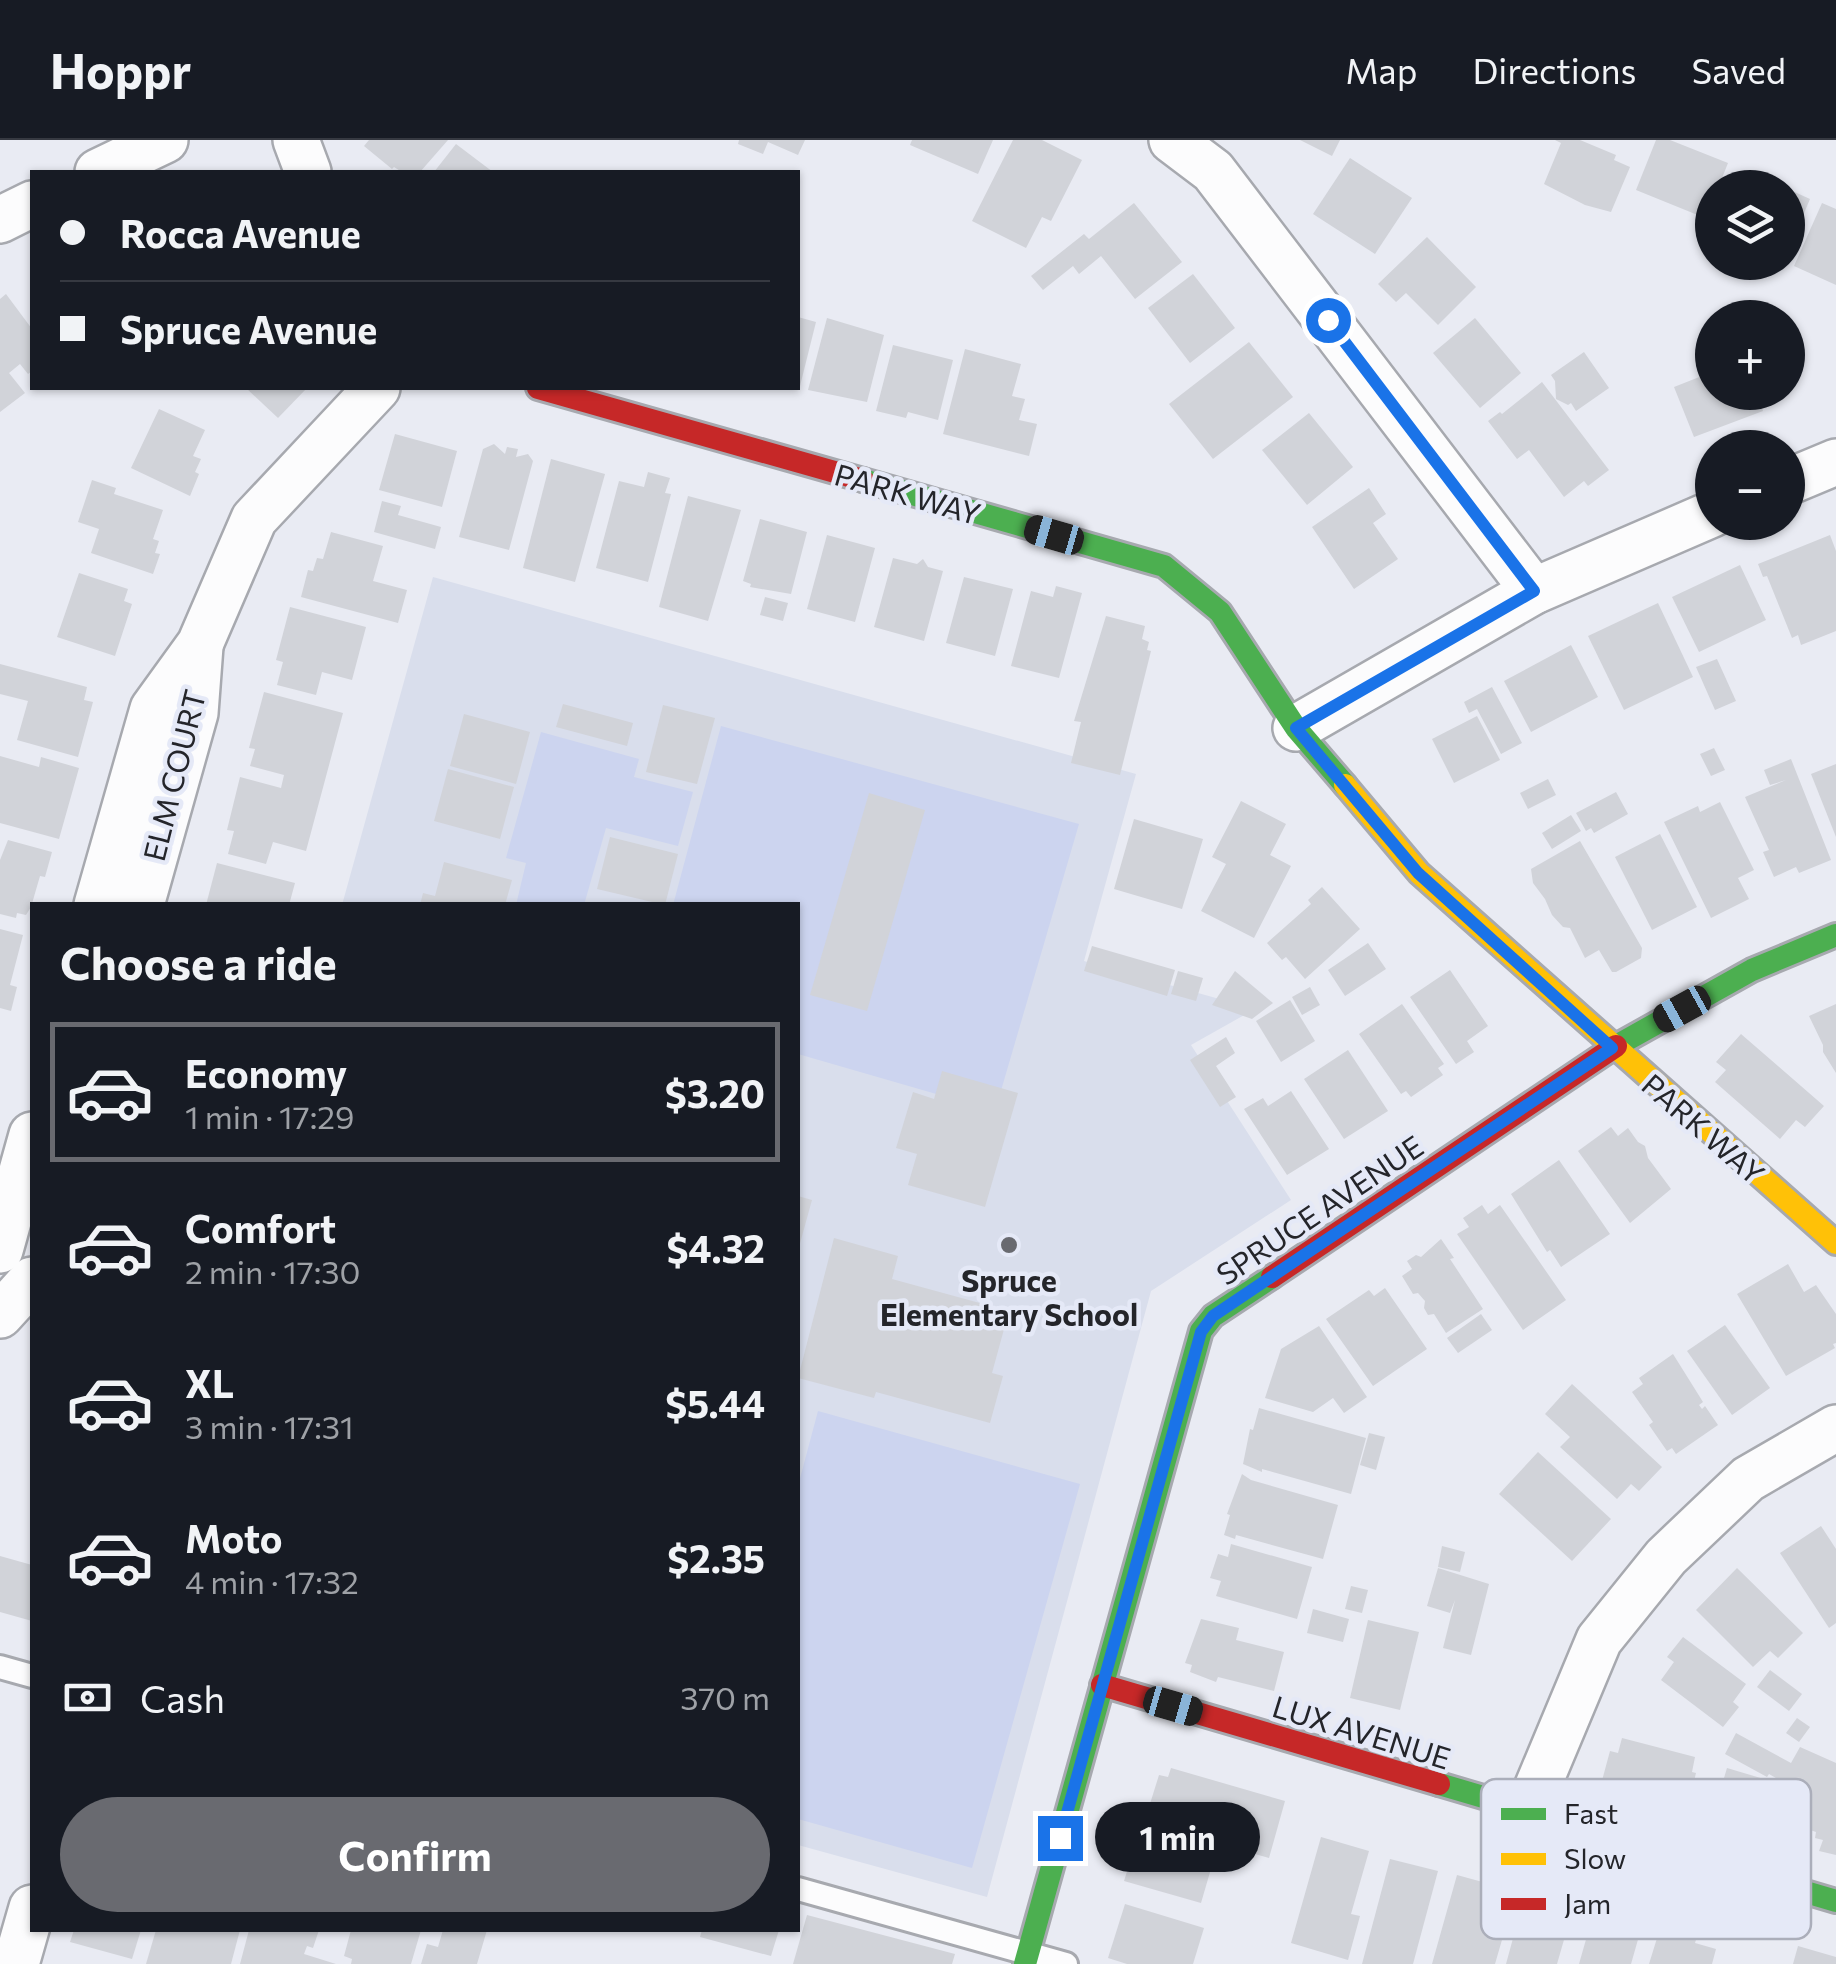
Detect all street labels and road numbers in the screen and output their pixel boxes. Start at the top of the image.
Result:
street label: PARK WAY [831,455,985,531]
street label: ELM COURT [134,686,212,864]
street label: PARK WAY [1635,1065,1773,1191]
street label: SPRUCE AVENUE [1209,1126,1429,1292]
street label: LUX AVENUE [1269,1686,1455,1776]

